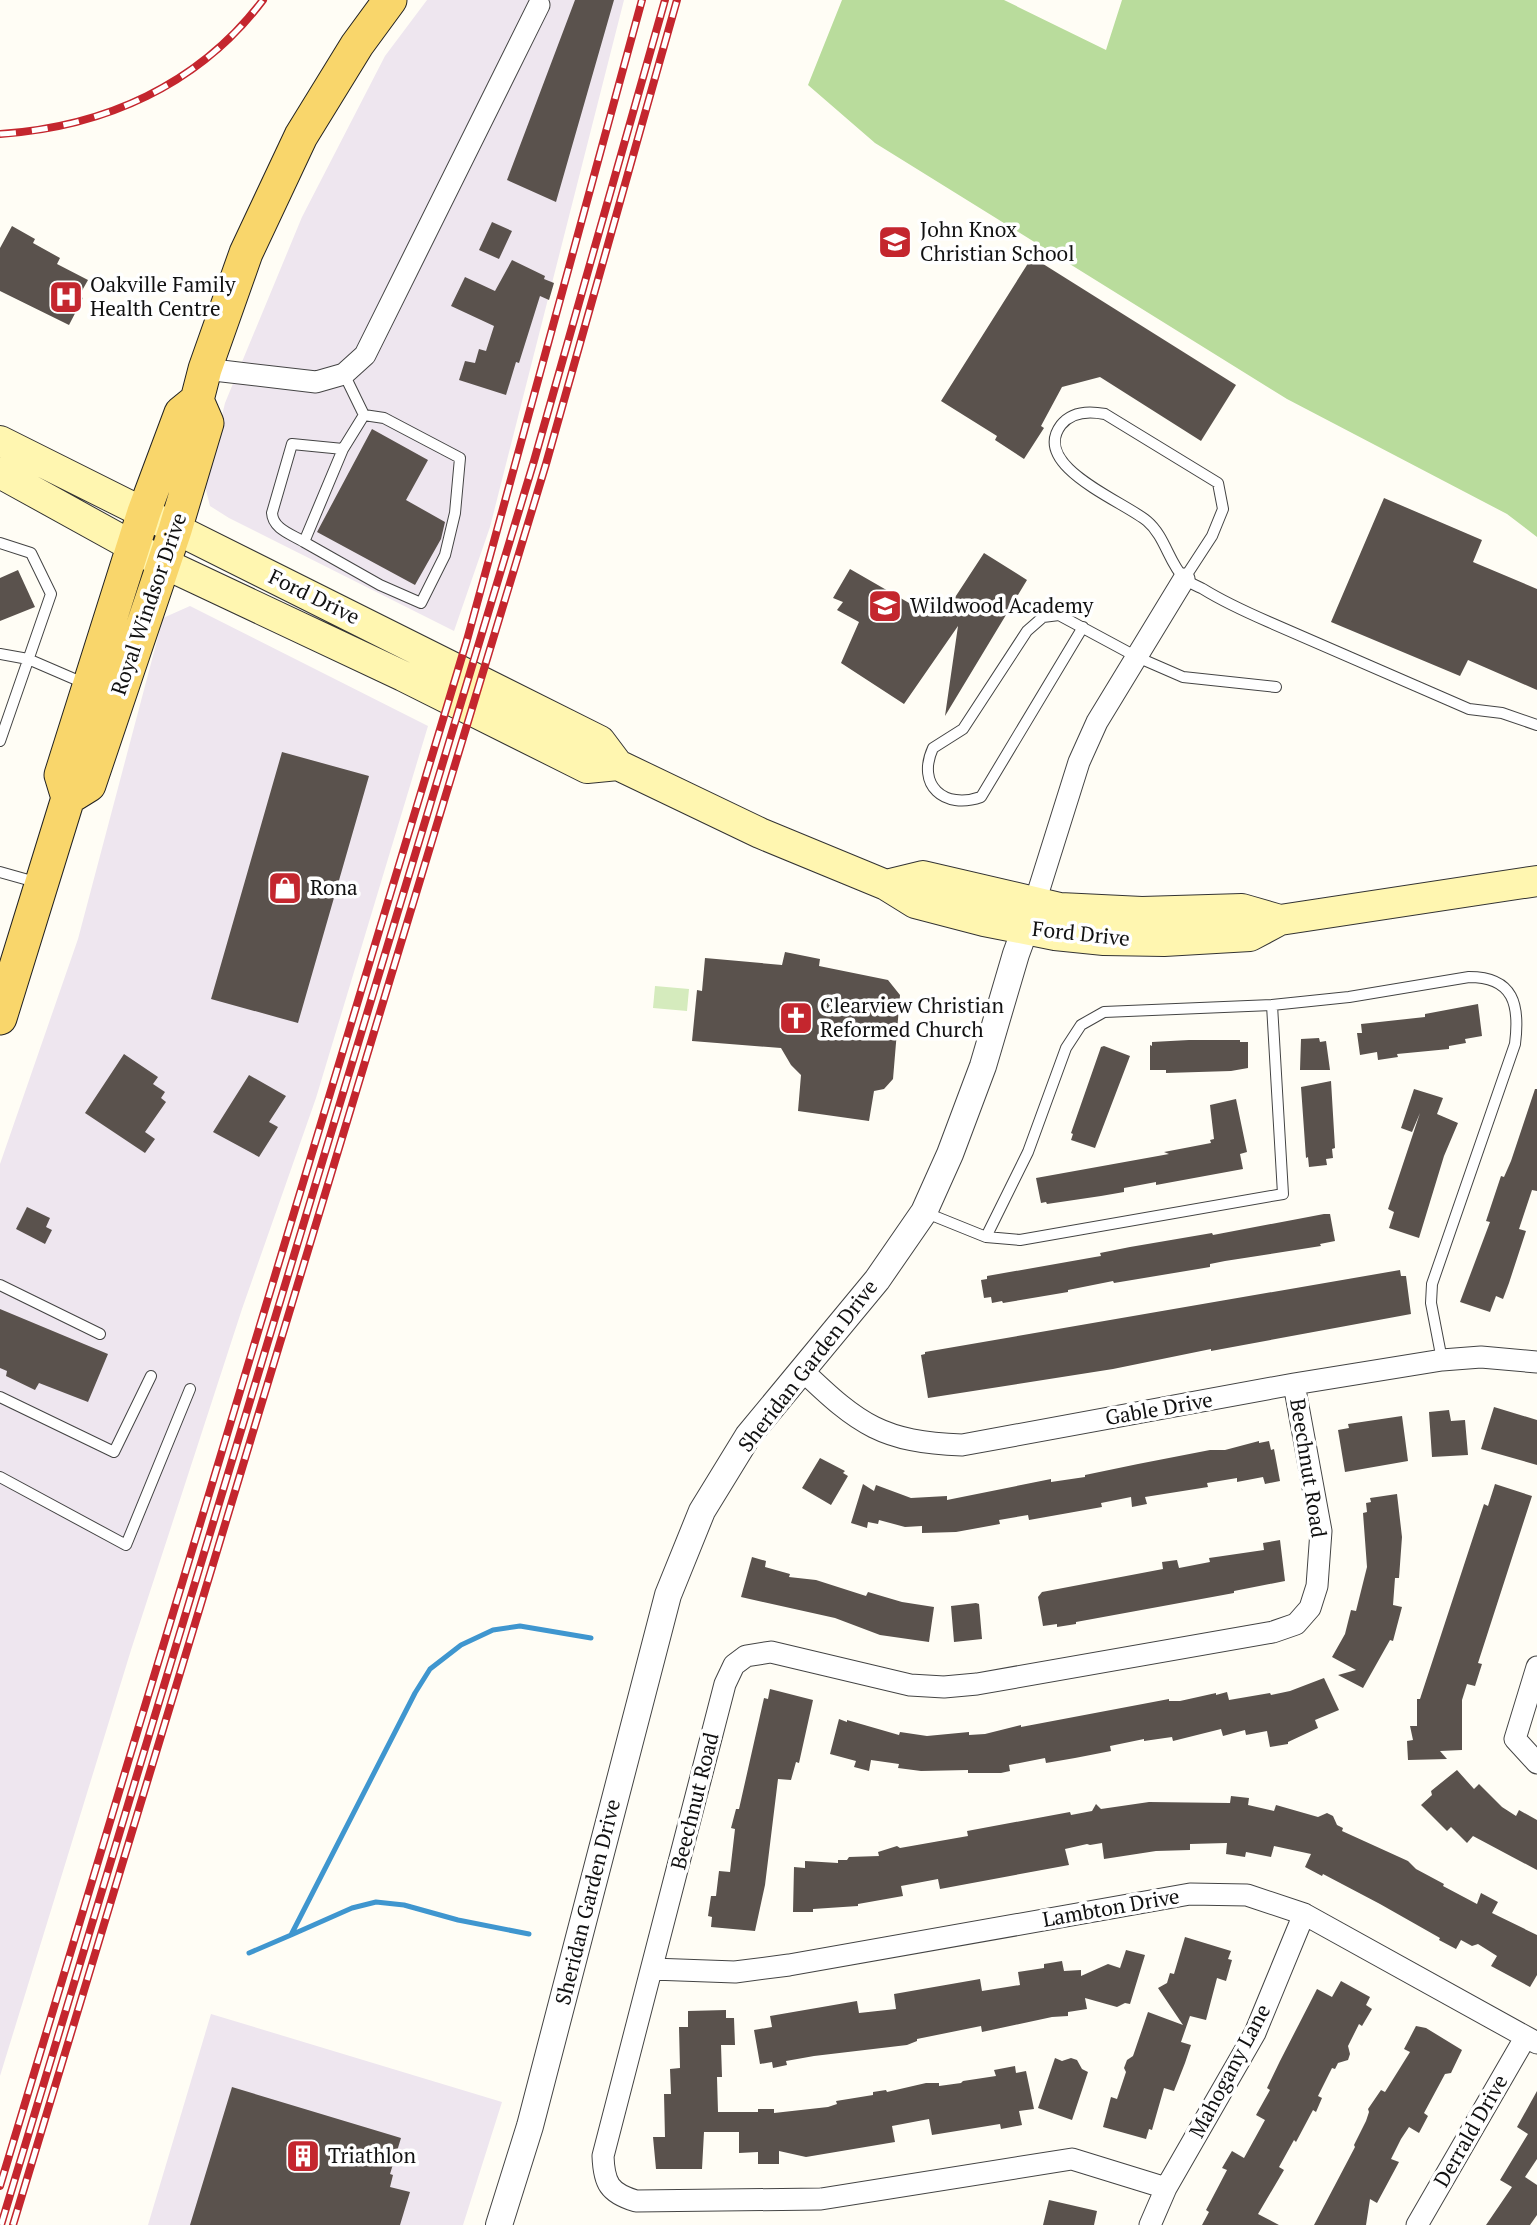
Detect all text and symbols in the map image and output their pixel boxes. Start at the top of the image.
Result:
place label: John Knox Christian School [920,215,1075,267]
school or university icon: John Knox Christian School [876,223,914,261]
place label: Oakville Family Health Centre [90,270,236,322]
hospital icon: Oakville Family Health Centre [47,278,85,316]
street label: Royal Windsor Drive [104,509,192,698]
street label: Ford Drive [264,562,365,630]
school or university icon: Wildwood Academy [866,587,904,625]
place label: Wildwood Academy [910,591,1094,619]
shop icon: Rona [266,869,304,907]
place label: Rona [310,873,358,901]
street label: Ford Drive [1031,914,1131,952]
place label: Clearview Christian Reformed Church [820,991,1004,1043]
church icon: Clearview Christian Reformed Church [777,999,815,1037]
street label: Sheridan Garden Drive [731,1273,883,1457]
street label: Gable Drive [1103,1385,1215,1431]
street label: Beechnut Road [1284,1396,1334,1540]
street label: Beechnut Road [663,1729,725,1872]
street label: Sheridan Garden Drive [548,1796,626,2008]
street label: Lambton Drive [1040,1881,1181,1933]
street label: Mahogany Lane [1182,1999,1276,2142]
street label: Derrald Drive [1427,2069,1514,2192]
building icon: Triathlon [284,2137,322,2175]
place label: Triathlon [328,2141,416,2169]

